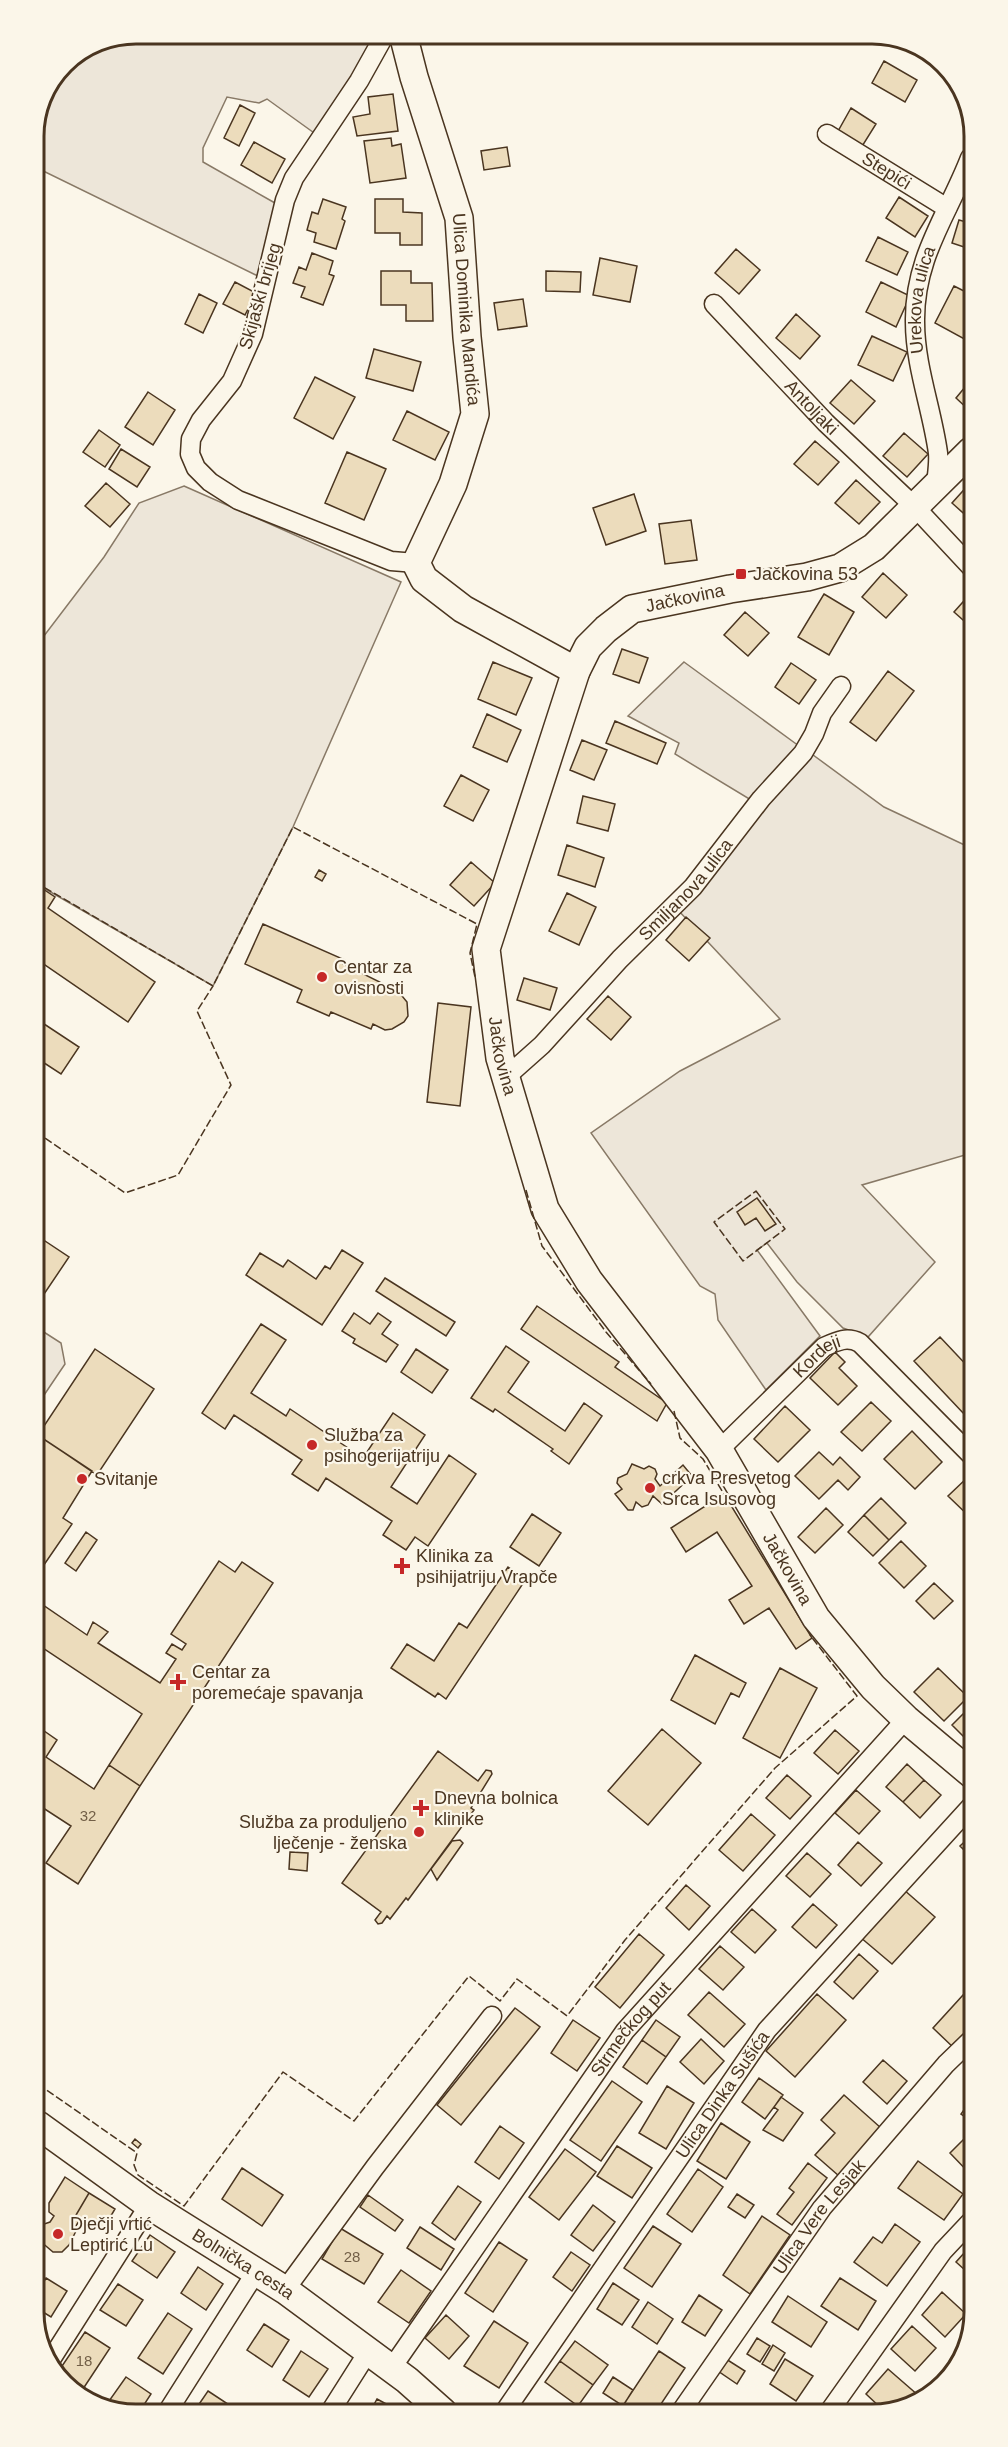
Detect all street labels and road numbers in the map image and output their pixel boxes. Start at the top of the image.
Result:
street label: Stepići [858,148,915,193]
street label: Ulica Dominika Mandića [449,212,484,408]
street label: Skijaški brijeg [235,240,285,352]
street label: Urekova ulica [905,242,940,355]
street label: Antoljaki [781,376,842,439]
street label: Jačkovina [644,580,727,616]
street label: Smiljanova ulica [635,834,737,945]
street label: Jačkovina [485,1015,521,1098]
street label: Kordeji [789,1331,843,1382]
street label: Jačkovina [759,1529,817,1609]
street label: Strmečkog put [587,1978,675,2080]
street label: Ulica Dinka Sušića [672,2026,774,2162]
street label: Ulica Vere Lesjak [769,2155,870,2278]
street label: Bolnička cesta [189,2225,299,2304]

